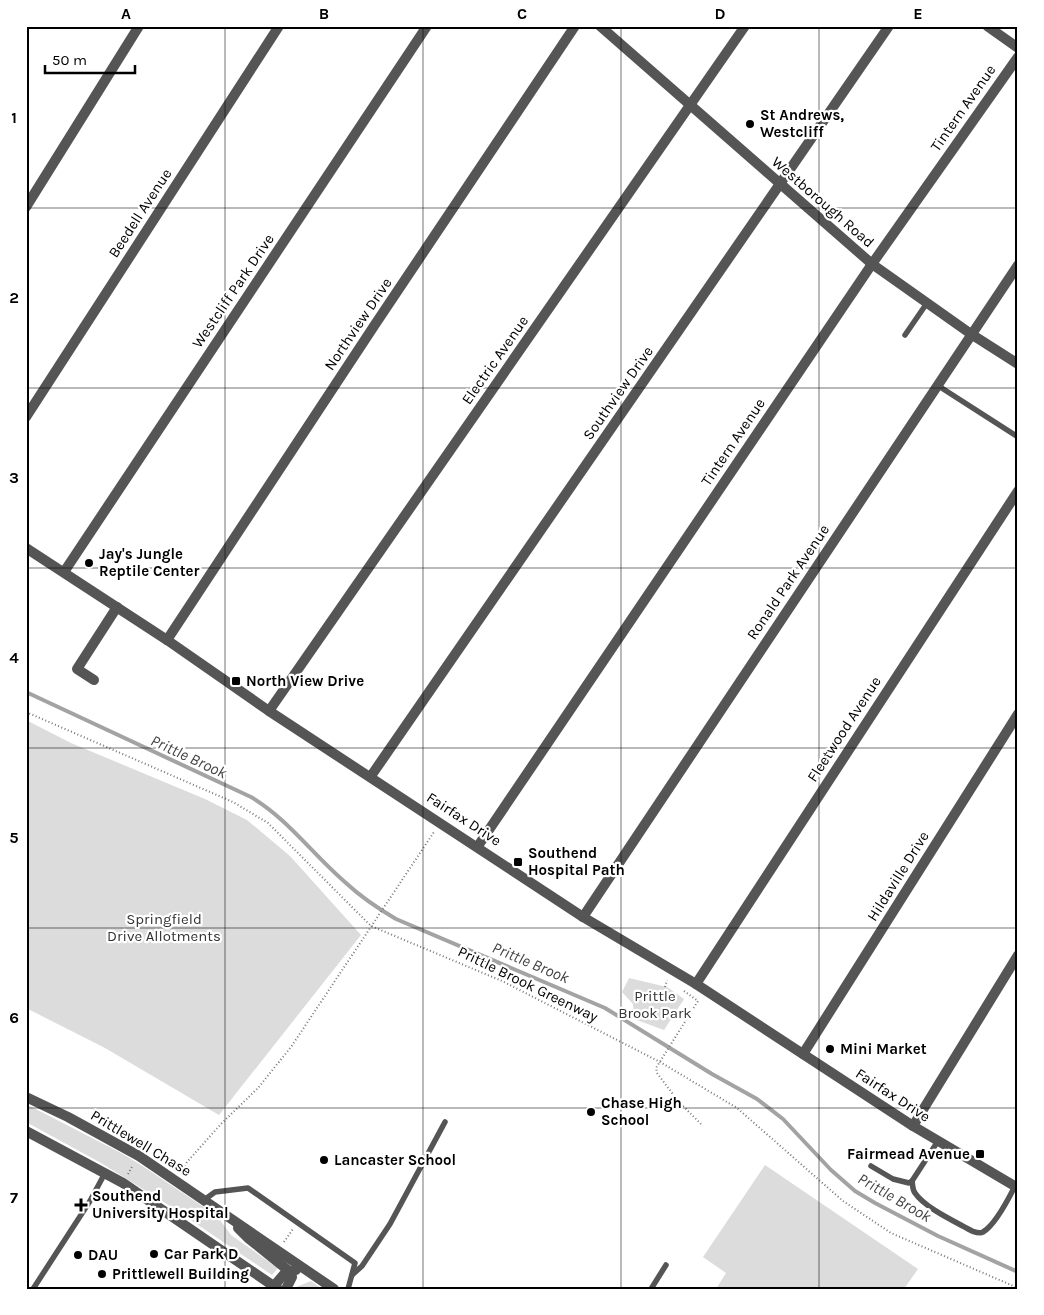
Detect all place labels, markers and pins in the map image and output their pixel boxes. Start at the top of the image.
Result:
place label: St Andrews, Westcliff [760,106,844,141]
marker: St Andrews, Westcliff [744,118,756,130]
place label: Jay's Jungle Reptile Center [99,545,200,580]
marker: Jay's Jungle Reptile Center [83,557,95,569]
place label: North View Drive [246,672,364,690]
marker: North View Drive [230,675,242,687]
place label: Southend Hospital Path [528,844,625,879]
marker: Southend Hospital Path [512,856,524,868]
place label: Mini Market [840,1040,927,1058]
marker: Mini Market [824,1043,836,1055]
place label: Chase High School [601,1094,682,1129]
marker: Chase High School [585,1106,597,1118]
place label: Fairmead Avenue [847,1145,970,1163]
marker: Fairmead Avenue [974,1148,986,1160]
place label: Lancaster School [334,1151,456,1169]
marker: Lancaster School [318,1154,330,1166]
place label: Southend University Hospital [92,1187,229,1222]
marker: Southend University Hospital [74,1198,88,1212]
place label: Car Park D [164,1245,238,1263]
place label: DAU [88,1246,118,1264]
marker: Car Park D [148,1248,160,1260]
marker: DAU [72,1249,84,1261]
place label: Prittlewell Building [112,1265,249,1283]
marker: Prittlewell Building [96,1268,108,1280]

